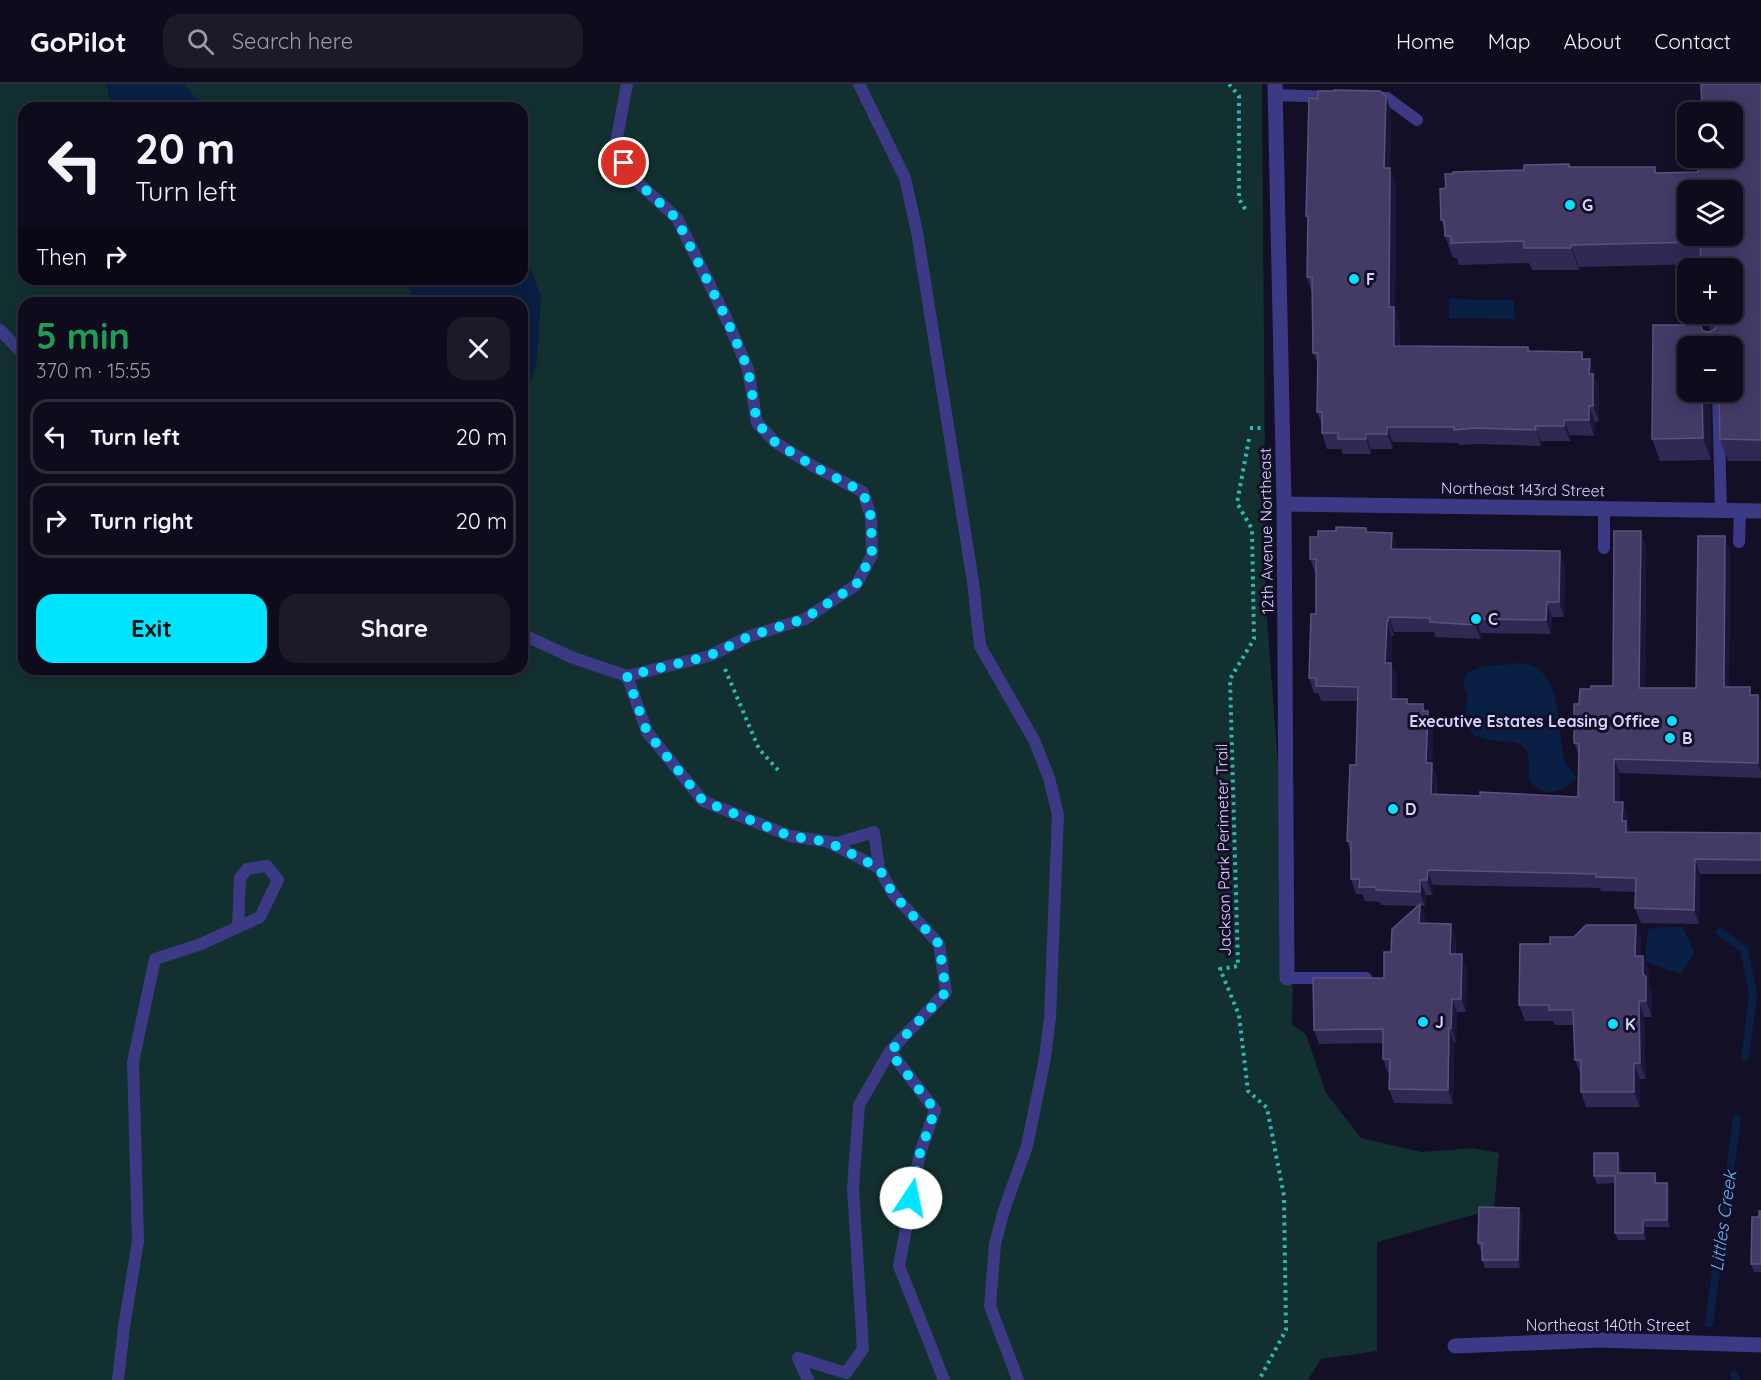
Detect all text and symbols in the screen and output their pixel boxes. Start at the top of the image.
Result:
search box [163,14,583,68]
text: GoPilot [30,24,127,59]
icon: search [184,25,217,58]
text: Search here [232,27,353,55]
text: Home [1396,28,1455,54]
text: Map [1488,28,1531,54]
text: About [1564,28,1622,54]
text: Contact [1655,28,1731,54]
map controls [1677,102,1743,402]
button: search [1677,102,1743,168]
text: 20 m [135,122,235,175]
icon: left [36,126,114,204]
pin [598,137,649,188]
icon: arrive [607,146,640,179]
text: Turn left [135,174,237,208]
button: layers [1677,180,1743,246]
place label: G [1582,195,1593,215]
marker: G [1563,198,1577,212]
icon: right [99,240,132,273]
text: Then [36,243,87,271]
button: + [1677,258,1743,324]
place label: F [1366,269,1375,289]
marker: F [1347,272,1361,286]
text: 5 min [36,313,130,358]
button: close [447,317,510,380]
button: − [1677,336,1743,402]
text: 370 m · 15:55 [36,358,151,383]
icon: left [39,420,72,453]
text: Turn left [90,423,180,451]
text: 20 m [456,423,507,451]
street label: 12th Avenue Northeast [1255,448,1277,614]
street label: Northeast 143rd Street [1441,478,1605,500]
icon: right [39,504,72,537]
text: Turn right [90,507,194,535]
text: 20 m [456,507,507,535]
button: Exit [36,594,267,663]
button: Share [279,594,510,663]
place label: C [1488,609,1498,629]
marker: C [1469,612,1483,626]
place label: Executive Estates Leasing Office [1409,711,1660,731]
marker: Executive Estates Leasing Office [1665,714,1679,728]
place label: B [1682,728,1692,748]
marker: B [1663,731,1677,745]
street label: Jackson Park Perimeter Trail [1211,744,1235,956]
place label: D [1405,799,1416,819]
marker: D [1386,802,1400,816]
place label: J [1435,1012,1444,1032]
place label: K [1625,1014,1635,1034]
marker: J [1416,1015,1430,1029]
marker: K [1606,1017,1620,1031]
position arrow [879,1166,943,1230]
water label: Littles Creek [1705,1168,1742,1273]
street label: Northeast 140th Street [1526,1315,1690,1335]

